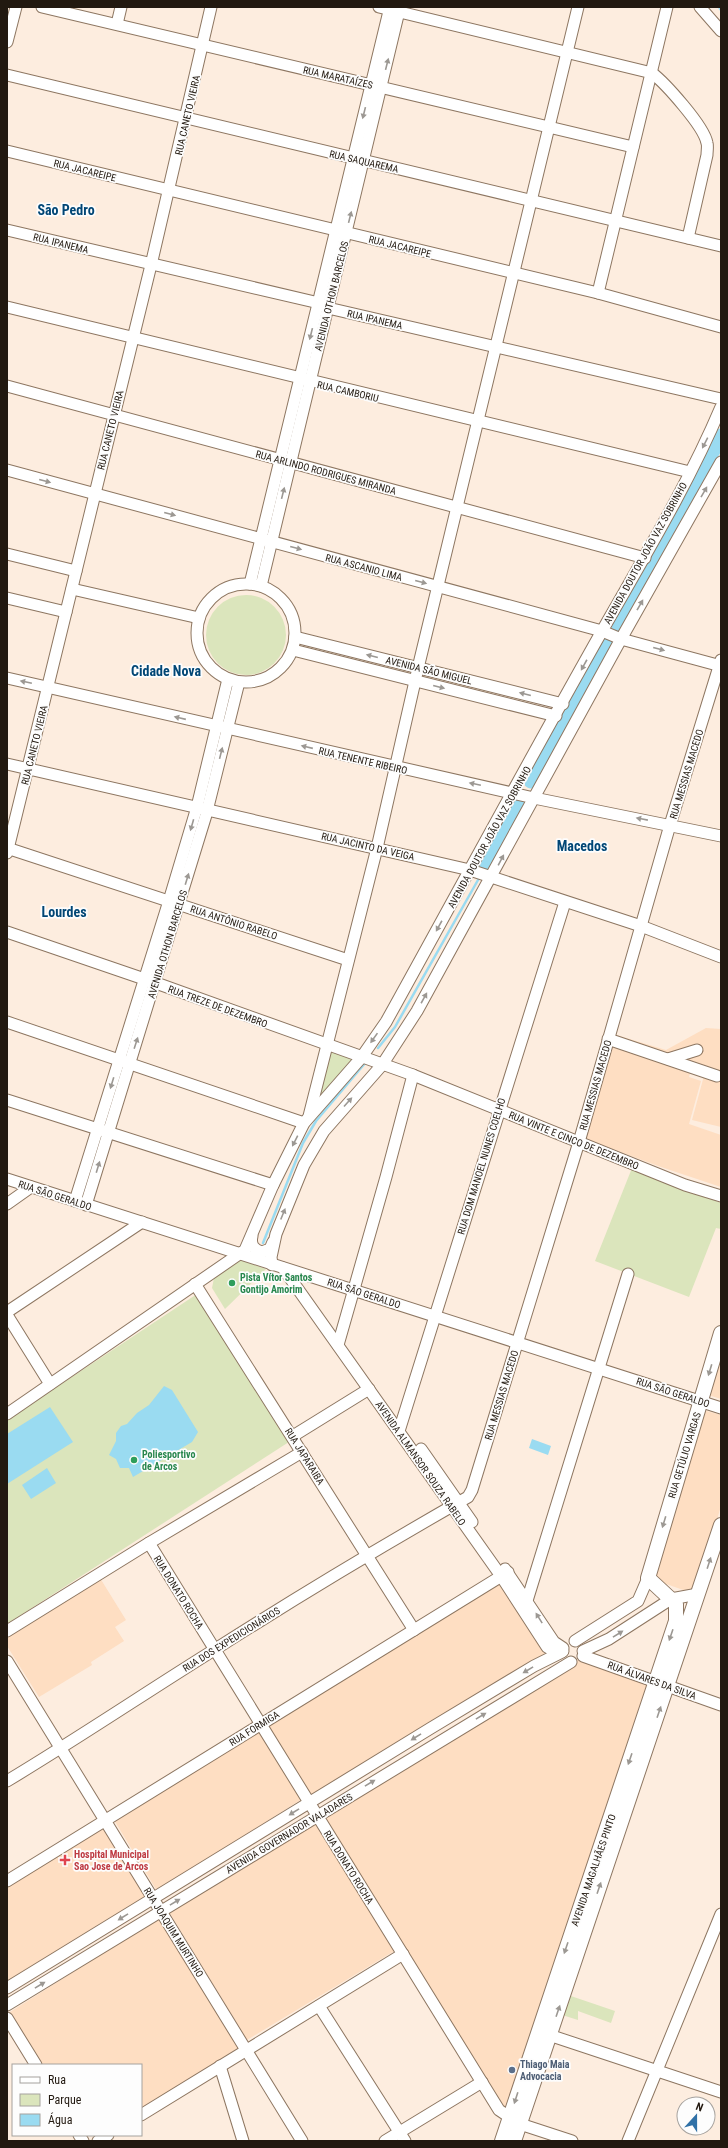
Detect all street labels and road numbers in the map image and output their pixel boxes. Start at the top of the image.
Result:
street label: RUA MARATAÍZES [302,63,374,91]
street label: RUA CANETO VIEIRA [173,74,202,156]
street label: RUA SAQUAREMA [328,148,400,175]
street label: RUA JACAREIPE [52,157,117,184]
street label: RUA IPANEMA [32,231,90,256]
street label: RUA JACAREIPE [367,233,432,260]
street label: AVENIDA OTHON BARCELOS [312,240,350,352]
street label: RUA IPANEMA [346,308,404,331]
street label: RUA CAMBORIU [316,379,380,404]
street label: RUA CANETO VIEIRA [95,389,126,471]
street label: RUA ARLINDO RODRIGUES MIRANDA [254,448,398,497]
street label: AVENIDA DOUTOR JOÃO VAZ SOBRINHO [601,480,689,626]
street label: RUA ASCANIO LIMA [324,552,404,583]
street label: AVENIDA SÃO MIGUEL [384,653,474,687]
street label: RUA CANETO VIEIRA [19,704,50,786]
street label: RUA MESSIAS MACEDO [668,728,705,820]
street label: RUA TENENTE RIBEIRO [318,745,408,776]
street label: AVENIDA DOUTOR JOÃO VAZ SOBRINHO [445,764,533,910]
street label: RUA JACINTO DA VEIGA [320,830,416,863]
street label: AVENIDA OTHON BARCELOS [146,889,189,1000]
street label: RUA ANTÔNIO RABELO [189,902,279,942]
street label: RUA TREZE DE DEZEMBRO [167,983,269,1030]
street label: RUA MESSIAS MACEDO [577,1039,614,1132]
street label: RUA DOM MANOEL NUNES COELHO [455,1097,508,1236]
street label: RUA VINTE E CINCO DE DEZEMBRO [507,1109,640,1172]
street label: RUA SÃO GERALDO [17,1177,93,1213]
street label: RUA SÃO GERALDO [326,1275,402,1311]
street label: RUA MESSIAS MACEDO [483,1349,520,1441]
street label: RUA SÃO GERALDO [635,1374,711,1410]
street label: AVENIDA ALMANSOR SOUZA RABELO [373,1399,468,1528]
street label: RUA GETÚLIO VARGAS [665,1410,703,1500]
street label: RUA JAPARAIBA [283,1426,327,1487]
street label: RUA DONATO ROCHA [152,1554,206,1631]
street label: RUA DOS EXPEDICIONÁRIOS [180,1604,282,1674]
street label: RUA ÁLVARES DA SILVA [606,1658,698,1702]
street label: RUA FORMIGA [227,1709,281,1748]
street label: AVENIDA GOVERNADOR VALADARES [224,1791,355,1876]
street label: AVENIDA MAGALHÃES PINTO [568,1812,618,1928]
street label: RUA DONATO ROCHA [322,1829,376,1906]
street label: RUA JOAQUIM MURTINHO [141,1885,206,1979]

